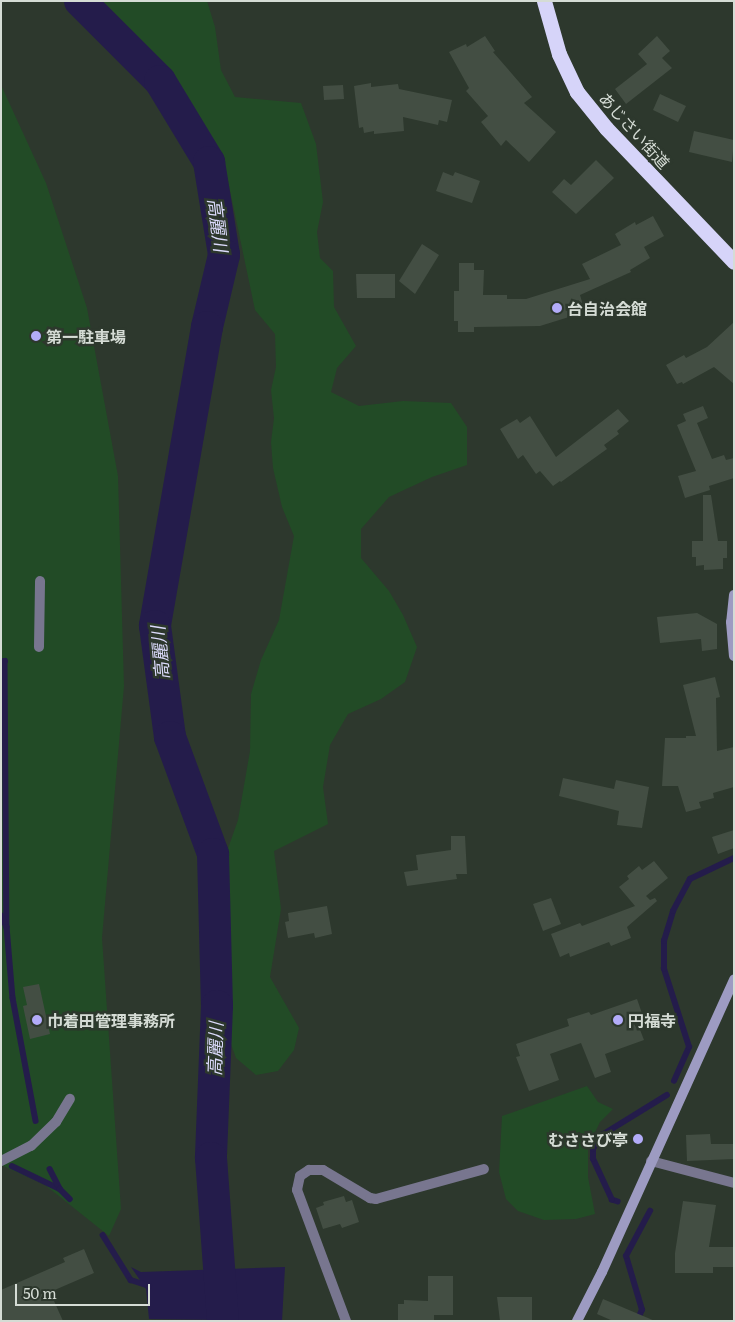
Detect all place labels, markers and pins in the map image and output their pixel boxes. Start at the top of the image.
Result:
place label: 台自治会館 [567,298,647,318]
marker: 台自治会館 [551,302,563,314]
place label: 第一駐車場 [46,326,126,346]
marker: 第一駐車場 [30,330,42,342]
place label: 巾着田管理事務所 [47,1010,175,1030]
place label: 円福寺 [628,1010,676,1030]
marker: 巾着田管理事務所 [31,1014,43,1026]
marker: 円福寺 [612,1014,624,1026]
place label: むささび亭 [548,1129,628,1149]
marker: むささび亭 [632,1133,644,1145]

